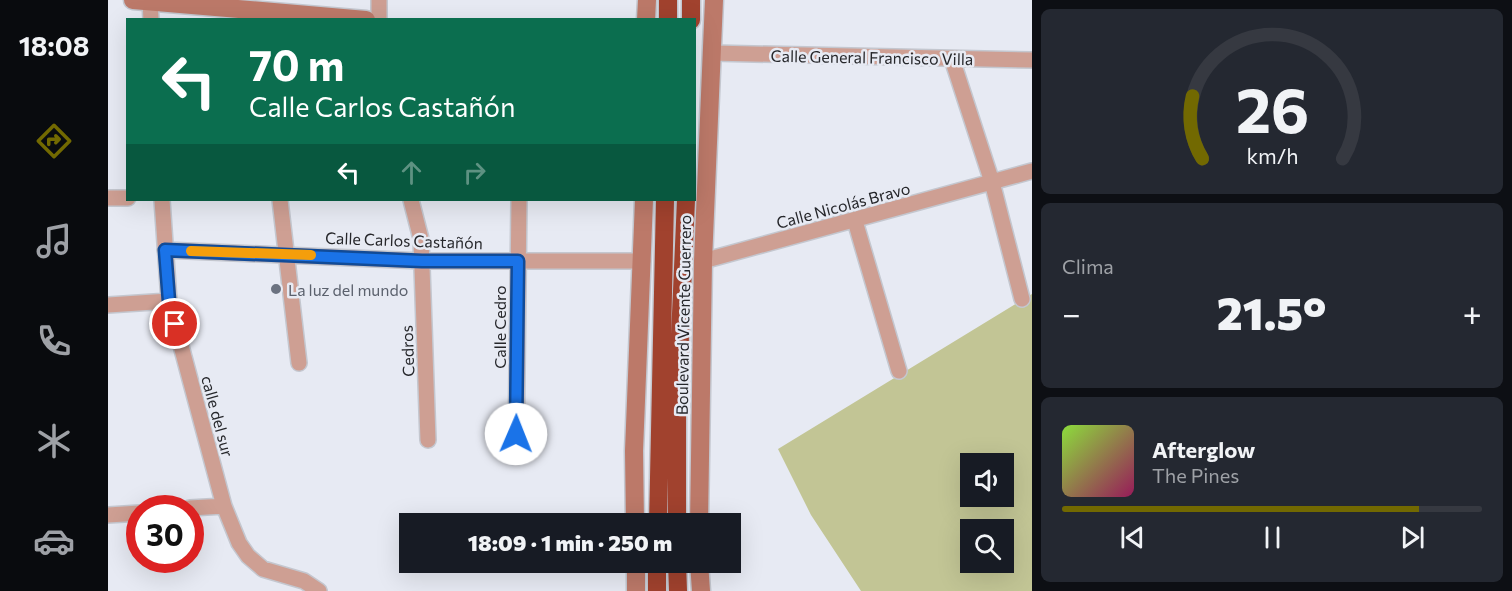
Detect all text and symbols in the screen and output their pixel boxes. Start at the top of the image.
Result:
text: 18:08 [19,29,89,62]
text: 70 m [249,38,344,90]
icon: left [150,42,228,120]
street label: Calle General Francisco Villa [771,46,973,68]
text: 26 [1235,70,1309,146]
text: Calle Carlos Castañón [249,90,515,123]
icon: directions [33,120,75,162]
text: km/h [1246,142,1298,168]
icon: left [332,156,365,189]
icon: ahead [395,156,428,189]
icon: right [458,156,491,189]
street label: Calle Nicolás Bravo [774,178,912,232]
street label: Boulevard Vicente Guerrero [672,215,694,415]
icon: music [33,220,75,262]
street label: Calle Carlos Castañón [325,228,483,252]
text: Clima [1062,254,1114,278]
place label: La luz del mundo [288,280,408,299]
marker: La luz del mundo [269,282,283,296]
text: 21.5° [1217,284,1327,339]
street label: Calle Cedro [490,285,509,369]
text: − [1062,292,1081,333]
text: + [1463,292,1482,333]
pin [149,298,200,349]
icon: arrive [158,307,191,340]
icon: phone [33,320,75,362]
street label: Cedros [397,325,417,377]
street label: calle del sur [198,373,238,459]
position arrow [484,402,548,466]
icon: climate [33,420,75,462]
text: Afterglow [1152,436,1255,463]
map controls [960,453,1014,573]
button: sound [960,453,1014,507]
text: The Pines [1152,463,1239,487]
speed limit sign: 30 [126,495,204,573]
button: search [960,519,1014,573]
icon: car [33,520,75,562]
icon: previous [1116,521,1149,554]
icon: pause [1256,521,1289,554]
icon: next [1396,521,1429,554]
text: 18:09 · 1 min · 250 m [468,529,672,556]

